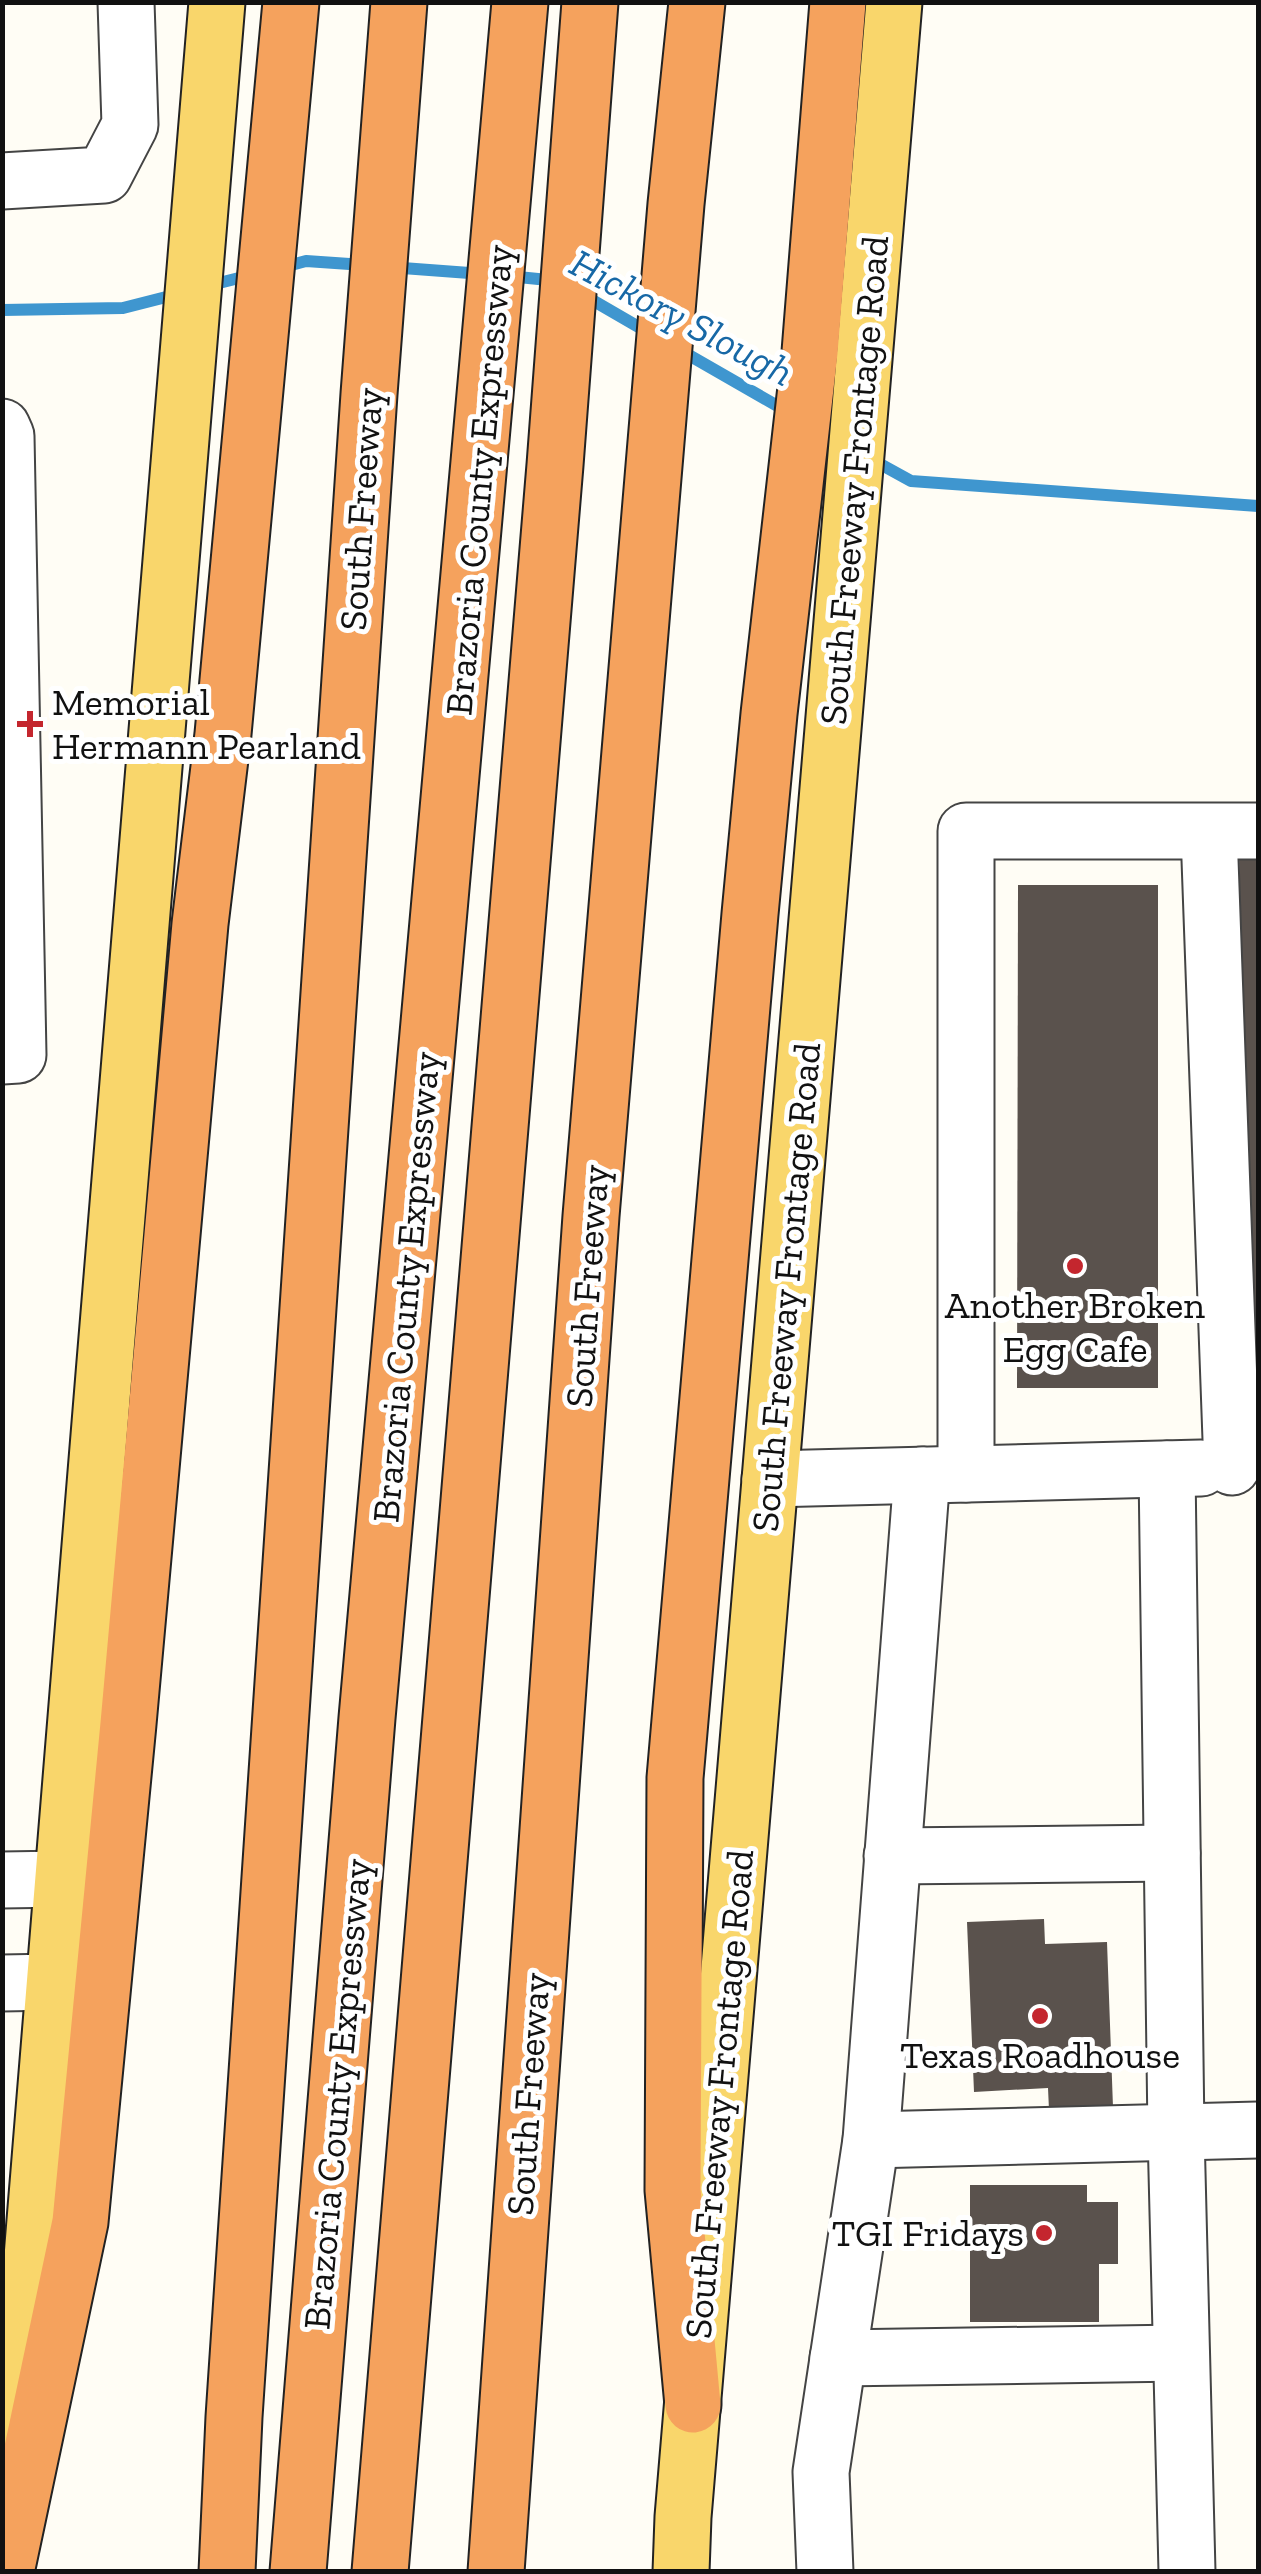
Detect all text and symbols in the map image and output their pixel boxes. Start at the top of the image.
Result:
street label: South Freeway Frontage Road [810,233,898,727]
water label: Hickory Slough [562,238,802,396]
street label: Brazoria County Expressway [436,242,523,717]
street label: South Freeway [330,385,392,632]
place label: Memorial Hermann Pearland [52,679,361,769]
marker: Memorial Hermann Pearland [17,711,43,737]
street label: South Freeway Frontage Road [742,1040,830,1534]
street label: Brazoria County Expressway [363,1049,450,1524]
street label: South Freeway [556,1162,618,1409]
marker: Another Broken Egg Cafe [1064,1255,1086,1277]
place label: Another Broken Egg Cafe [945,1282,1205,1372]
street label: South Freeway Frontage Road [675,1847,763,2341]
street label: Brazoria County Expressway [294,1856,381,2331]
street label: South Freeway [497,1970,559,2217]
marker: Texas Roadhouse [1029,2005,1051,2027]
place label: Texas Roadhouse [900,2032,1180,2078]
place label: TGI Fridays [832,2210,1024,2256]
marker: TGI Fridays [1033,2222,1055,2244]

